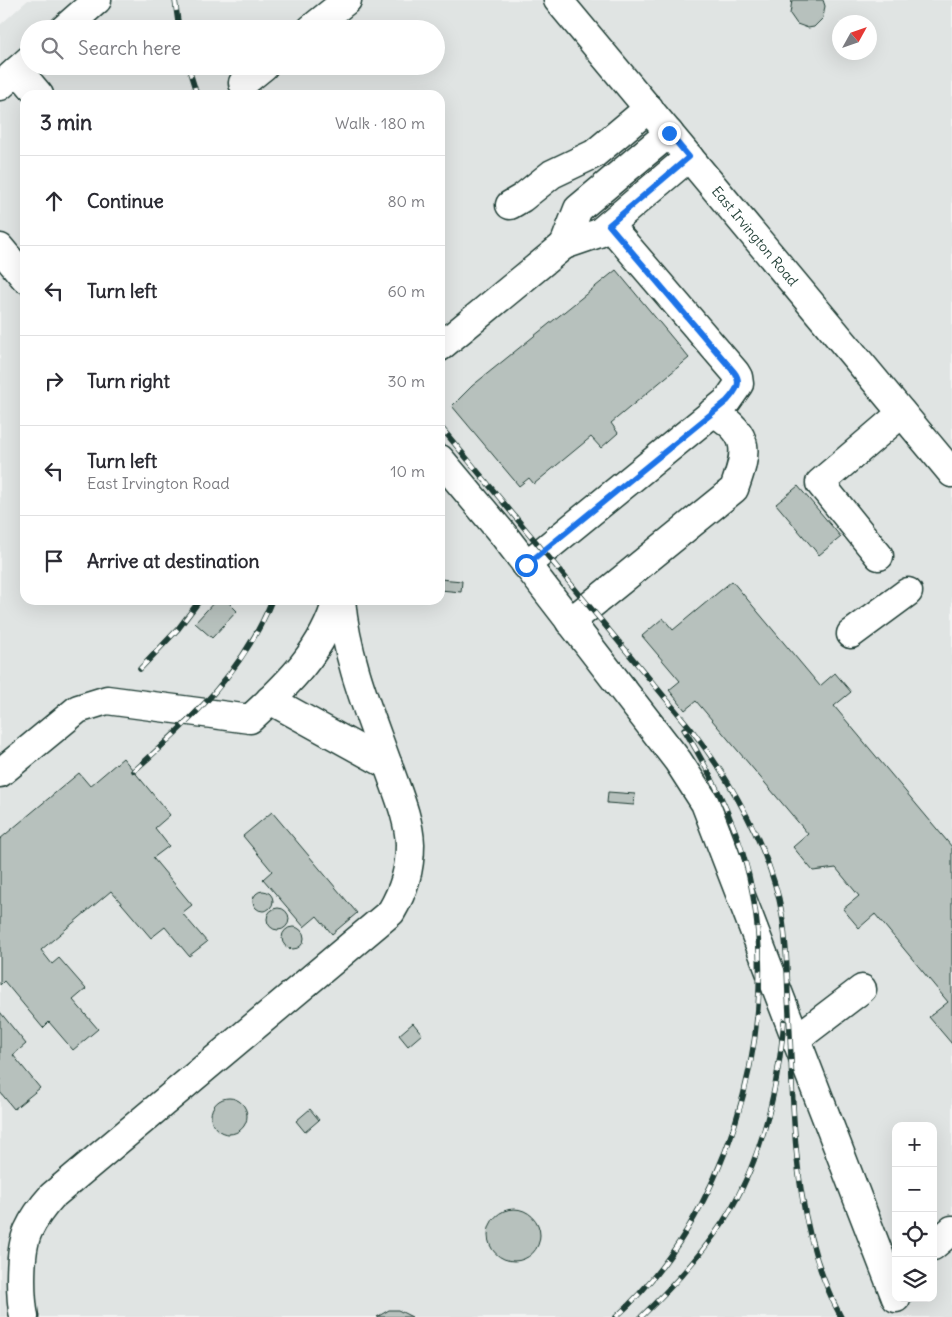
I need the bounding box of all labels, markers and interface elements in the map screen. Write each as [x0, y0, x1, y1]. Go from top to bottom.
north arrow [832, 15, 877, 60]
search box [20, 20, 445, 75]
icon: search [38, 34, 66, 62]
text: Search here [78, 36, 181, 60]
text: 3 min [40, 109, 92, 136]
text: Walk · 180 m [335, 113, 425, 133]
route end [658, 122, 681, 145]
street label: East Irvington Road [708, 182, 802, 290]
icon: ahead [40, 187, 68, 215]
text: Continue [87, 189, 164, 213]
text: 80 m [387, 191, 425, 211]
icon: left [40, 277, 68, 305]
text: Turn left [87, 279, 157, 303]
text: 60 m [387, 281, 425, 301]
icon: right [40, 367, 68, 395]
text: Turn right [87, 369, 170, 393]
text: 30 m [388, 371, 425, 391]
text: Turn left [87, 449, 157, 473]
icon: left [40, 457, 68, 485]
text: 10 m [390, 461, 425, 481]
text: East Irvington Road [87, 473, 230, 493]
icon: arrive [40, 547, 68, 575]
text: Arrive at destination [87, 549, 260, 573]
route start [515, 554, 538, 577]
map controls [892, 1122, 937, 1302]
button: + [892, 1122, 937, 1167]
button: − [892, 1167, 937, 1212]
button: locate [892, 1212, 937, 1257]
button: layers [892, 1257, 937, 1302]

